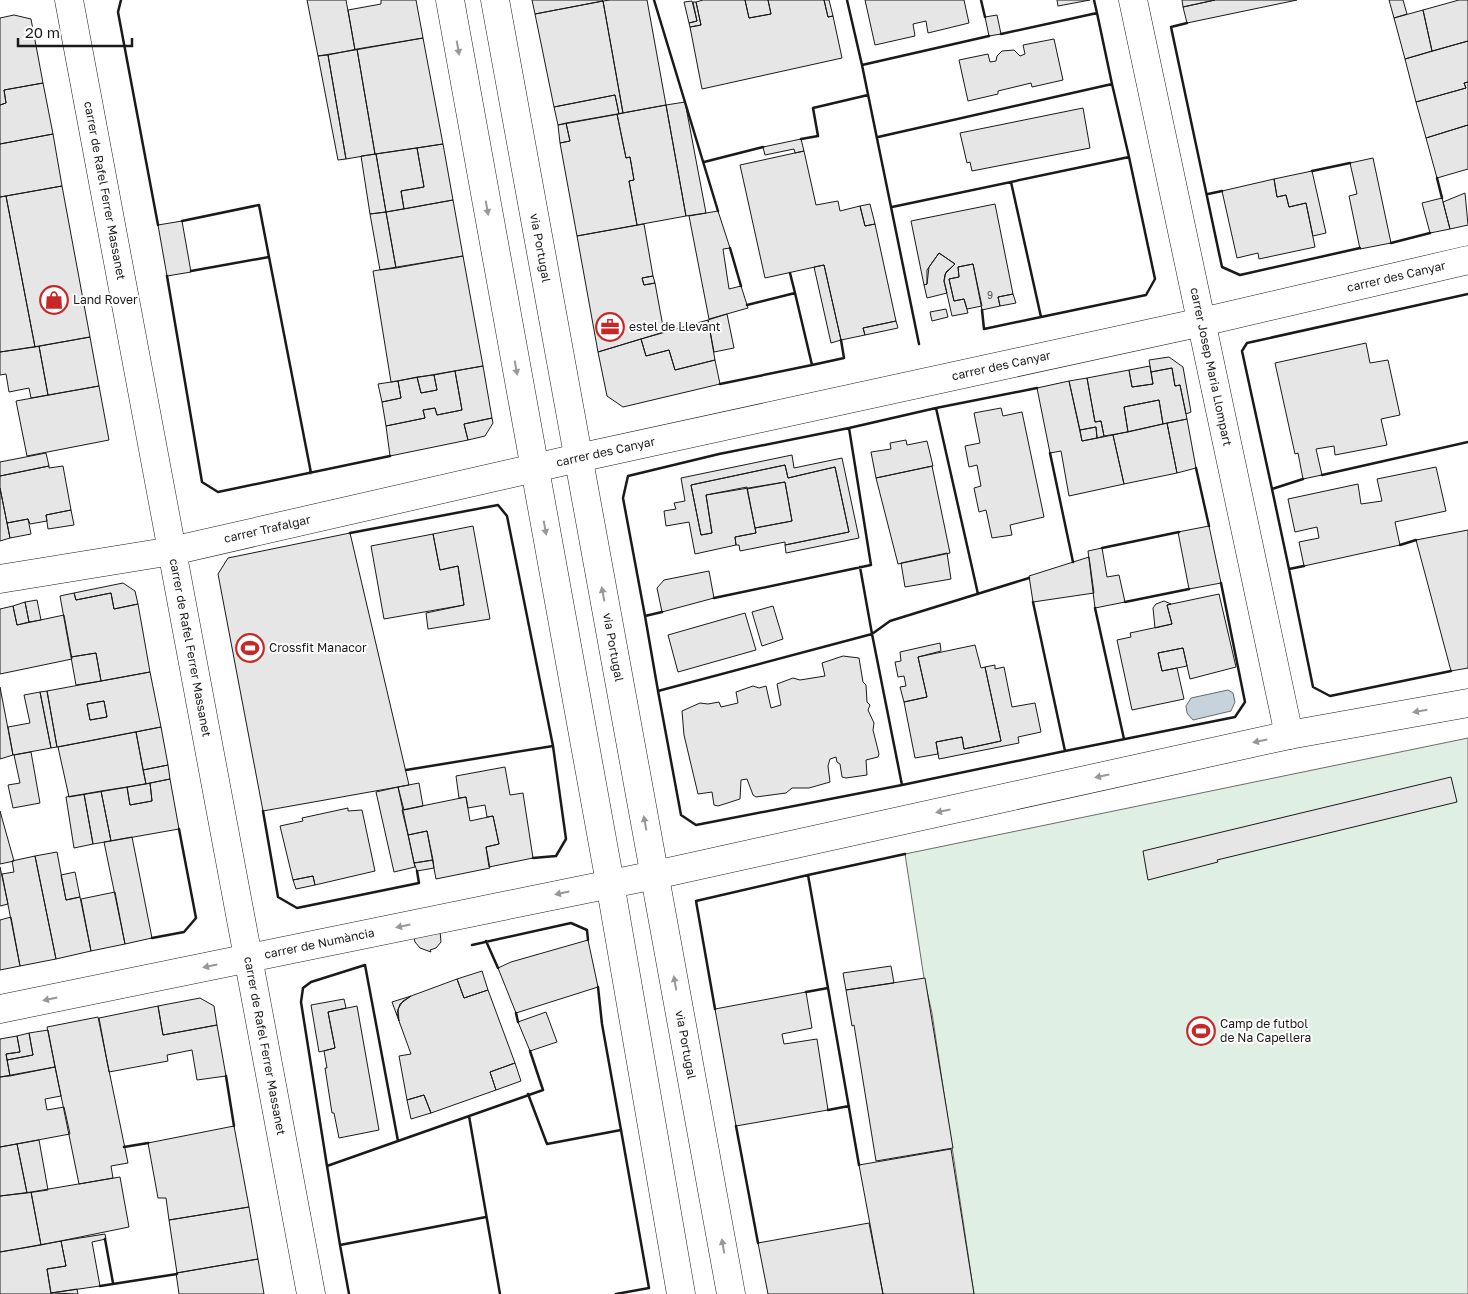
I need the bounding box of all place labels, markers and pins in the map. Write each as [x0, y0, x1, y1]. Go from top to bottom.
shop icon: Land Rover [39, 285, 69, 315]
place label: Land Rover [73, 292, 138, 307]
office icon: estel de Llevant [595, 312, 625, 342]
place label: estel de Llevant [629, 319, 721, 334]
sports icon: Crossfit Manacor [235, 633, 265, 663]
place label: Crossfit Manacor [269, 640, 367, 655]
sports icon: Camp de futbol de Na Capellera [1186, 1016, 1216, 1046]
place label: Camp de futbol de Na Capellera [1220, 1016, 1311, 1045]

